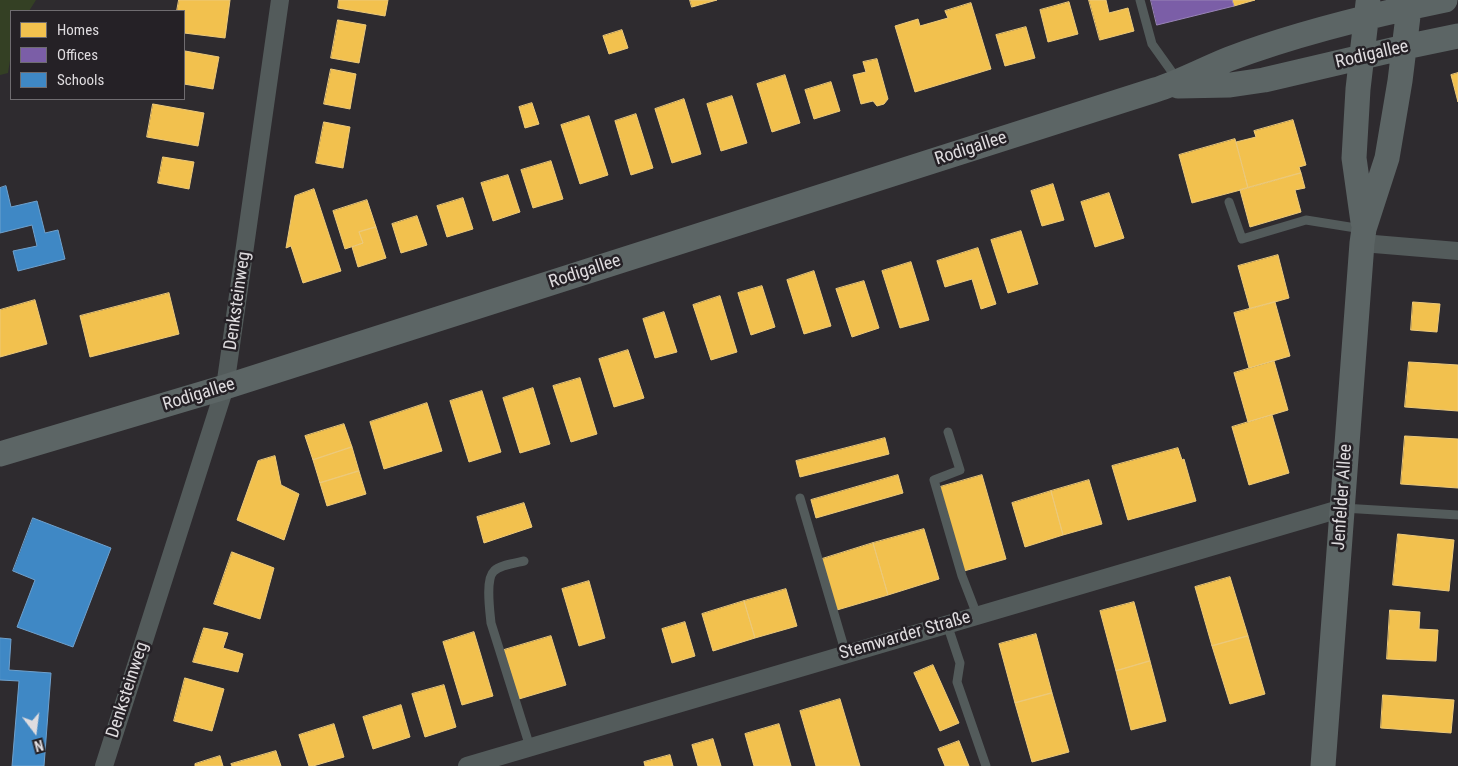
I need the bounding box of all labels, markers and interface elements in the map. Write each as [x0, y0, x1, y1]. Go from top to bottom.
legend [10, 10, 185, 100]
text: Homes [57, 21, 99, 39]
street label: Rodigallee [1333, 36, 1411, 74]
text: Offices [57, 46, 98, 64]
text: Schools [57, 71, 104, 89]
street label: Rodigallee [932, 127, 1010, 171]
street label: Denksteinweg [220, 250, 256, 352]
street label: Rodigallee [546, 250, 624, 294]
street label: Rodigallee [160, 374, 238, 416]
street label: Jenfelder Allee [1329, 443, 1357, 551]
street label: Stemwarder Straße [837, 607, 973, 665]
street label: Denksteinweg [102, 639, 154, 741]
north arrow [10, 706, 60, 756]
text: N [33, 737, 45, 754]

